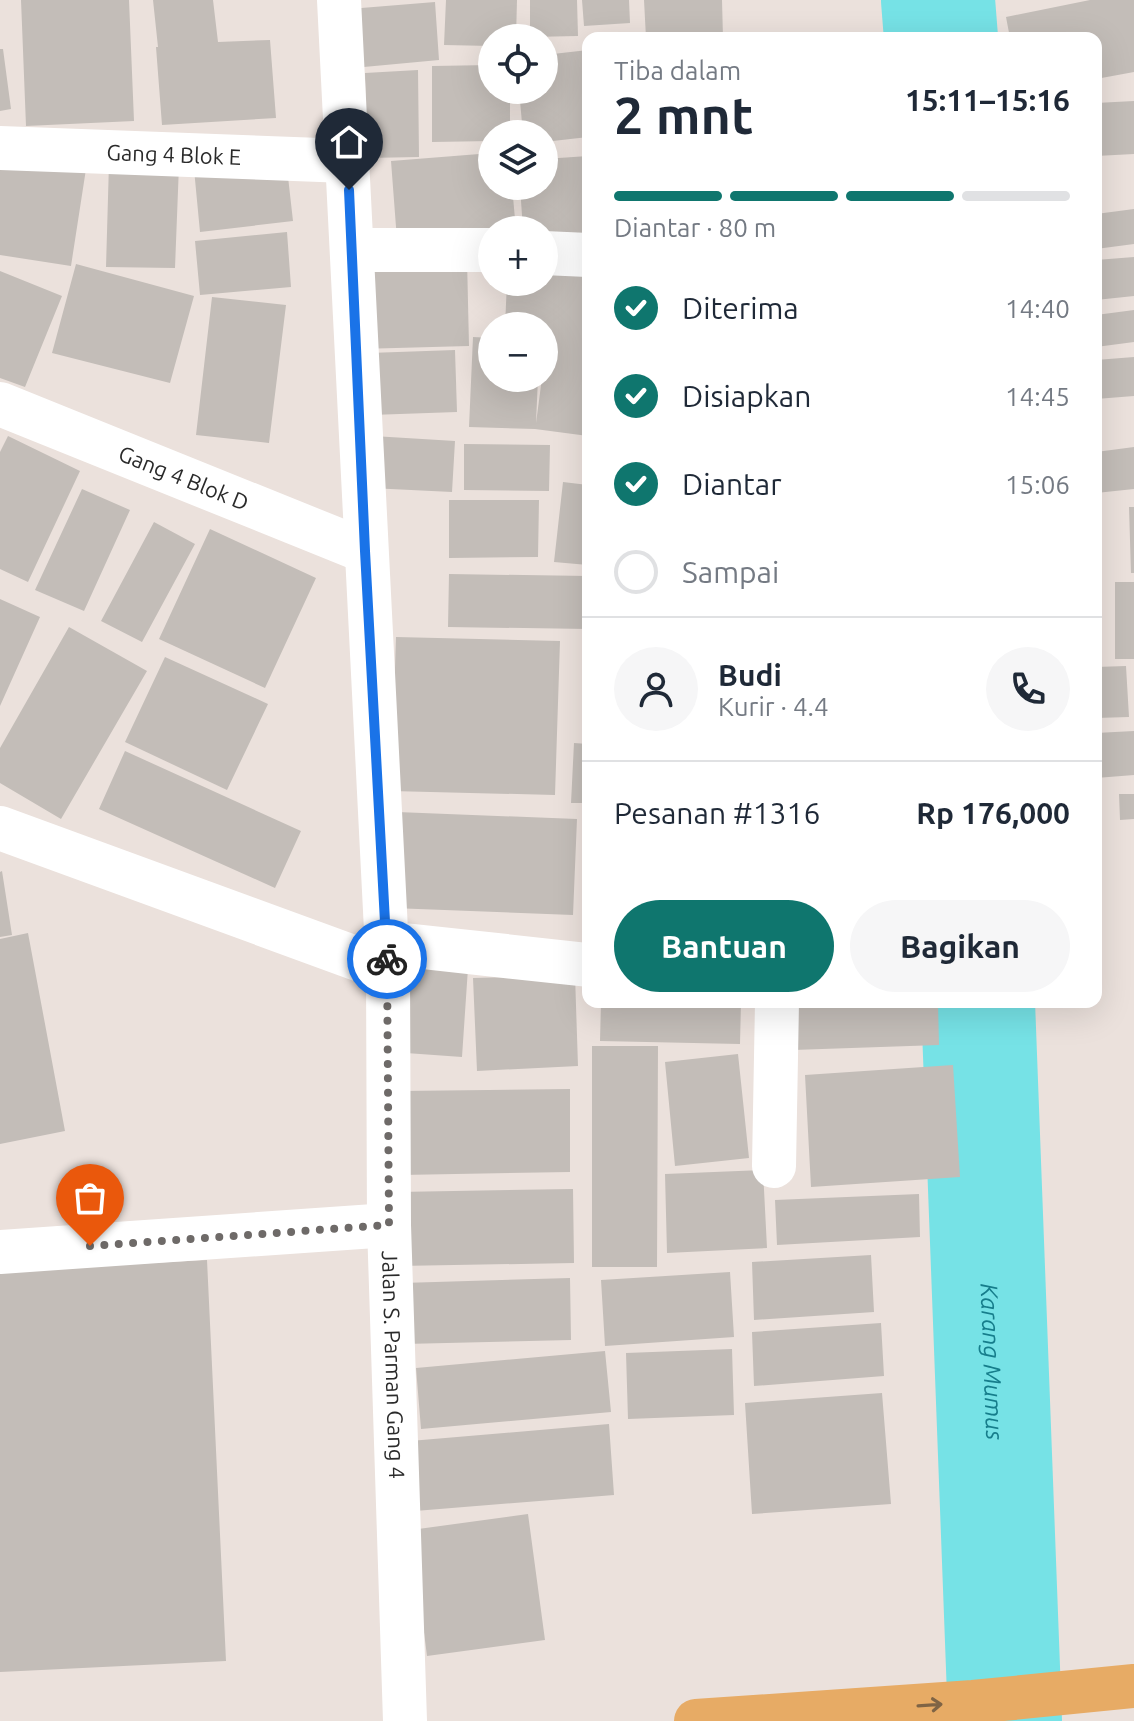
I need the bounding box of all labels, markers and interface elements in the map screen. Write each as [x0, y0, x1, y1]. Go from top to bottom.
map controls [478, 24, 558, 392]
button: locate [478, 24, 558, 104]
text: Tiba dalam [614, 56, 741, 85]
text: 15:11–15:16 [905, 83, 1070, 117]
text: 2 mnt [614, 86, 753, 144]
pin [315, 108, 383, 190]
icon: home [327, 120, 371, 164]
button: layers [478, 120, 558, 200]
street label: Gang 4 Blok E [106, 139, 242, 169]
text: Diantar · 80 m [614, 213, 776, 242]
button: + [478, 216, 558, 296]
icon: check [614, 286, 658, 330]
text: Diterima [682, 291, 799, 325]
text: 14:40 [1005, 294, 1070, 323]
button: − [478, 312, 558, 392]
icon: check [614, 374, 658, 418]
text: Disiapkan [682, 379, 811, 413]
text: 14:45 [1005, 382, 1070, 411]
street label: Gang 4 Blok D [115, 440, 253, 515]
icon: check [614, 462, 658, 506]
text: Diantar [682, 467, 782, 501]
text: 15:06 [1005, 470, 1070, 499]
text: Sampai [682, 555, 779, 589]
button: person [614, 647, 698, 731]
button: phone [986, 647, 1070, 731]
text: Budi [718, 658, 782, 692]
text: Kurir · 4.4 [718, 692, 829, 721]
text: Pesanan #1316 [614, 796, 820, 830]
text: Rp 176,000 [916, 796, 1070, 830]
button: Bantuan [614, 900, 834, 992]
button: Bagikan [850, 900, 1070, 992]
courier [347, 919, 427, 999]
icon: bike [365, 937, 409, 981]
pin [56, 1164, 124, 1246]
icon: bag [68, 1176, 112, 1220]
street label: Jalan S. Parman Gang 4 [378, 1250, 410, 1479]
water label: Karang Mumus [976, 1283, 1008, 1441]
one-way arrow [916, 1697, 943, 1712]

